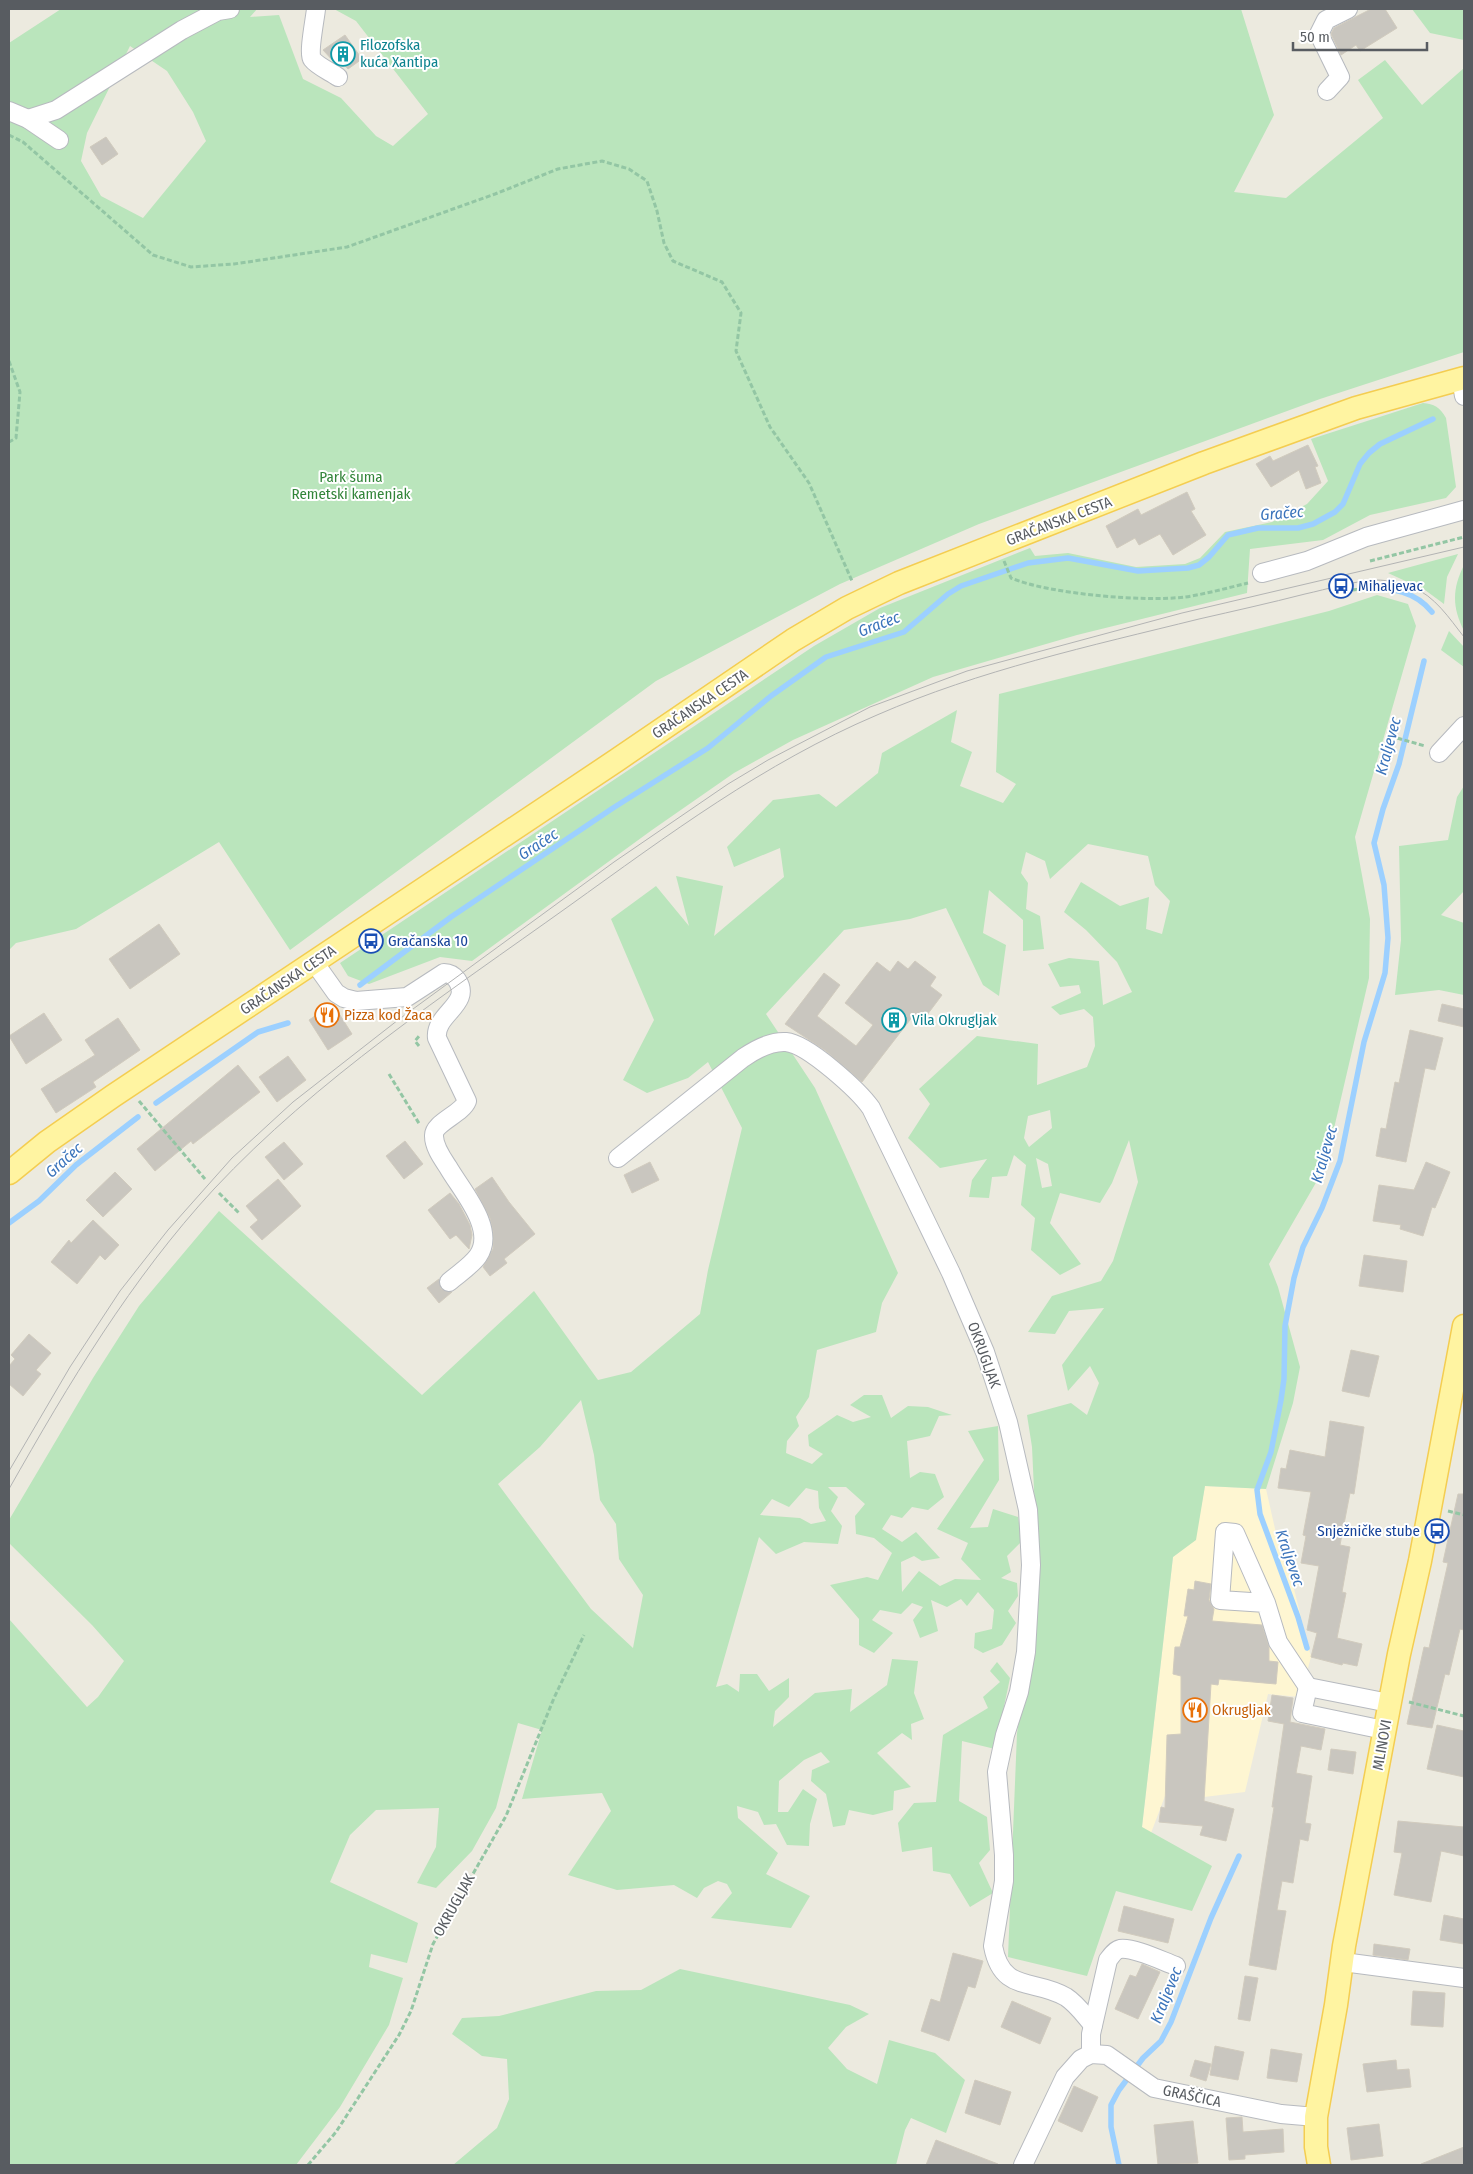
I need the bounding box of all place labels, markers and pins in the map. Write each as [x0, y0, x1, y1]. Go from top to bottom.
place label: Filozofska kuća Xantipa [360, 36, 438, 71]
building icon: Filozofska kuća Xantipa [330, 41, 356, 67]
bus stop icon: Mihaljevac [1328, 573, 1354, 599]
place label: Mihaljevac [1358, 577, 1423, 595]
bus stop icon: Gračanska 10 [358, 928, 384, 954]
place label: Gračanska 10 [388, 932, 468, 950]
restaurant icon: Pizza kod Žaca [314, 1002, 340, 1028]
place label: Pizza kod Žaca [344, 1006, 432, 1024]
building icon: Vila Okrugljak [881, 1007, 907, 1033]
place label: Vila Okrugljak [912, 1011, 997, 1029]
bus stop icon: Snježničke stube [1424, 1518, 1450, 1544]
place label: Snježničke stube [1317, 1522, 1420, 1540]
restaurant icon: Okrugljak [1182, 1697, 1208, 1723]
place label: Okrugljak [1212, 1701, 1271, 1719]

